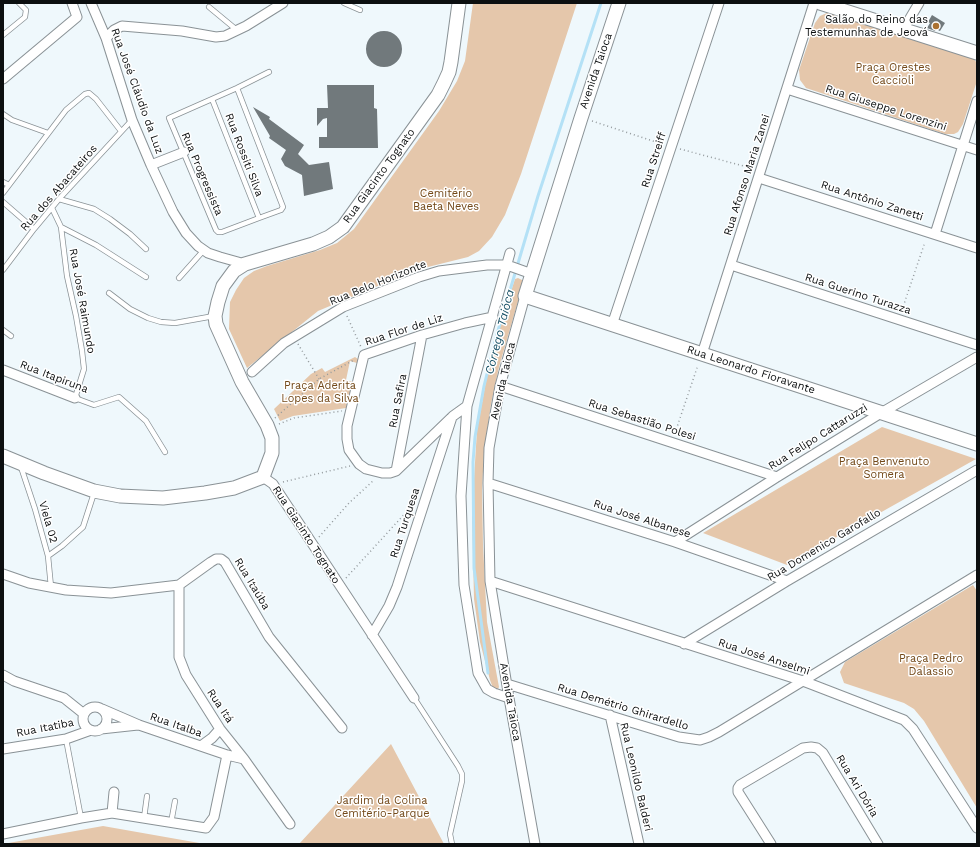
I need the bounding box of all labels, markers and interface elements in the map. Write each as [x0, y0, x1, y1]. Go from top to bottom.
place label: Salão do Reino das Testemunhas de Jeová [805, 13, 928, 39]
marker: Salão do Reino das Testemunhas de Jeová [931, 21, 941, 31]
street label: Rua José Cláudio da Luz [108, 26, 166, 156]
street label: Avenida Taioca [577, 31, 615, 111]
park label: Praça Orestes Caccioli [856, 61, 930, 87]
street label: Rua Giuseppe Lorenzini [824, 82, 948, 134]
street label: Rua Rossiti Silva [222, 111, 266, 199]
street label: Rua Afonso Maria Zanei [721, 113, 773, 237]
street label: Rua Giacinto Tognato [340, 126, 418, 226]
street label: Rua Progressista [178, 130, 226, 218]
street label: Rua Streiff [639, 130, 669, 190]
street label: Rua dos Abacateiros [18, 142, 100, 234]
street label: Rua Antônio Zanetti [819, 178, 925, 224]
park label: Cemitério Baeta Neves [413, 187, 479, 213]
street label: Rua José Raimundo [66, 247, 98, 355]
street label: Rua Belo Horizonte [328, 258, 428, 308]
street label: Rua Guerino Turazza [803, 271, 913, 317]
water label: Córrego Taióca [482, 288, 518, 376]
street label: Rua Flor de Liz [363, 311, 445, 349]
street label: Avenida Taioca [488, 341, 518, 421]
street label: Rua Leonardo Fioravante [685, 343, 817, 397]
street label: Rua Itapiruna [18, 358, 90, 396]
street label: Rua Safira [386, 373, 410, 429]
park label: Praça Aderita Lopes da Silva [281, 379, 359, 405]
street label: Rua Sebastião Polesi [587, 396, 697, 444]
street label: Rua Felipo Cattaruzzi [766, 401, 870, 473]
park label: Praça Benvenuto Somera [839, 455, 929, 481]
street label: Rua Giacinto Tognato [269, 484, 343, 586]
street label: Rua Turquesa [387, 486, 423, 560]
street label: Rua José Albanese [592, 497, 692, 541]
street label: Viela 02 [36, 500, 60, 544]
street label: Rua Domenico Garofallo [765, 506, 883, 584]
street label: Rua Itaúba [231, 556, 273, 612]
street label: Rua José Anselmi [717, 636, 811, 678]
park label: Praça Pedro Dalassio [899, 652, 963, 678]
street label: Avenida Taioca [497, 662, 523, 742]
street label: Rua Demétrio Ghirardello [556, 681, 690, 733]
street label: Rua Itá [204, 687, 236, 725]
street label: Rua Italba [148, 710, 204, 740]
street label: Rua Itatiba [15, 716, 75, 740]
street label: Rua Leonildo Balderi [617, 721, 655, 833]
street label: Rua Ari Dória [833, 752, 881, 820]
park label: Jardim da Colina Cemitério-Parque [334, 794, 430, 820]

